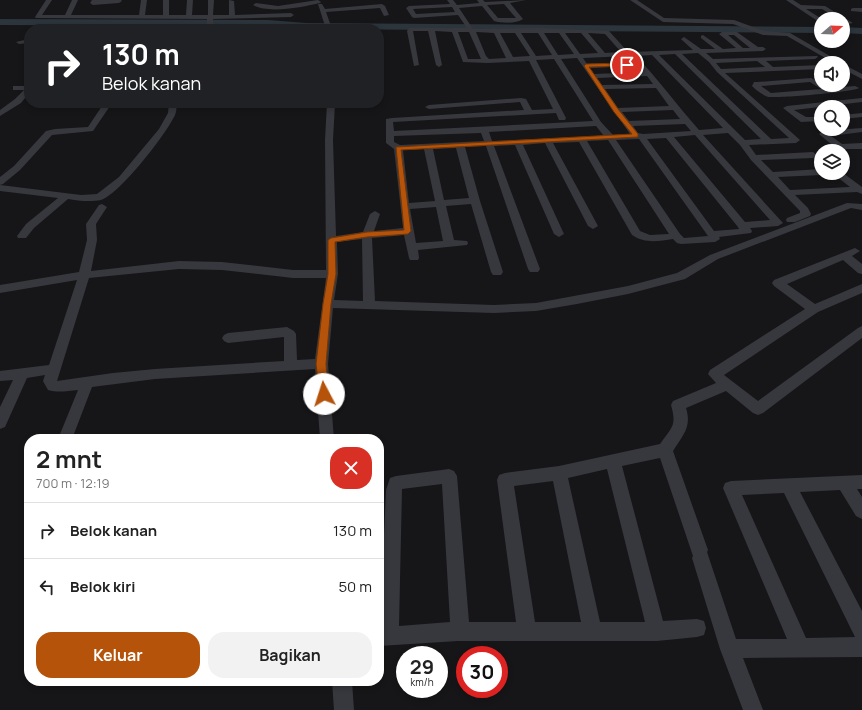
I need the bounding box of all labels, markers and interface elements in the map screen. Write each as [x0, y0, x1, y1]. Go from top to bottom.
north arrow [814, 12, 850, 48]
map controls [814, 12, 850, 180]
text: 130 m [102, 35, 180, 73]
icon: right [36, 40, 88, 92]
pin [610, 48, 644, 82]
icon: arrive [616, 54, 638, 76]
button: sound [814, 56, 850, 92]
text: Belok kanan [102, 71, 201, 95]
button: search [814, 100, 850, 136]
button: layers [814, 144, 850, 180]
position arrow [303, 373, 345, 415]
text: 2 mnt [36, 442, 102, 475]
button: close [330, 447, 372, 489]
text: 700 m · 12:19 [36, 474, 110, 492]
icon: right [36, 520, 58, 542]
text: Belok kanan [70, 520, 157, 541]
text: 130 m [333, 520, 372, 541]
icon: left [36, 576, 58, 598]
text: Belok kiri [70, 576, 136, 597]
text: 50 m [338, 576, 372, 597]
button: Keluar [36, 632, 200, 678]
button: Bagikan [208, 632, 372, 678]
speed limit sign: 30 [456, 646, 508, 698]
text: 29 [410, 653, 434, 680]
text: km/h [410, 675, 434, 689]

